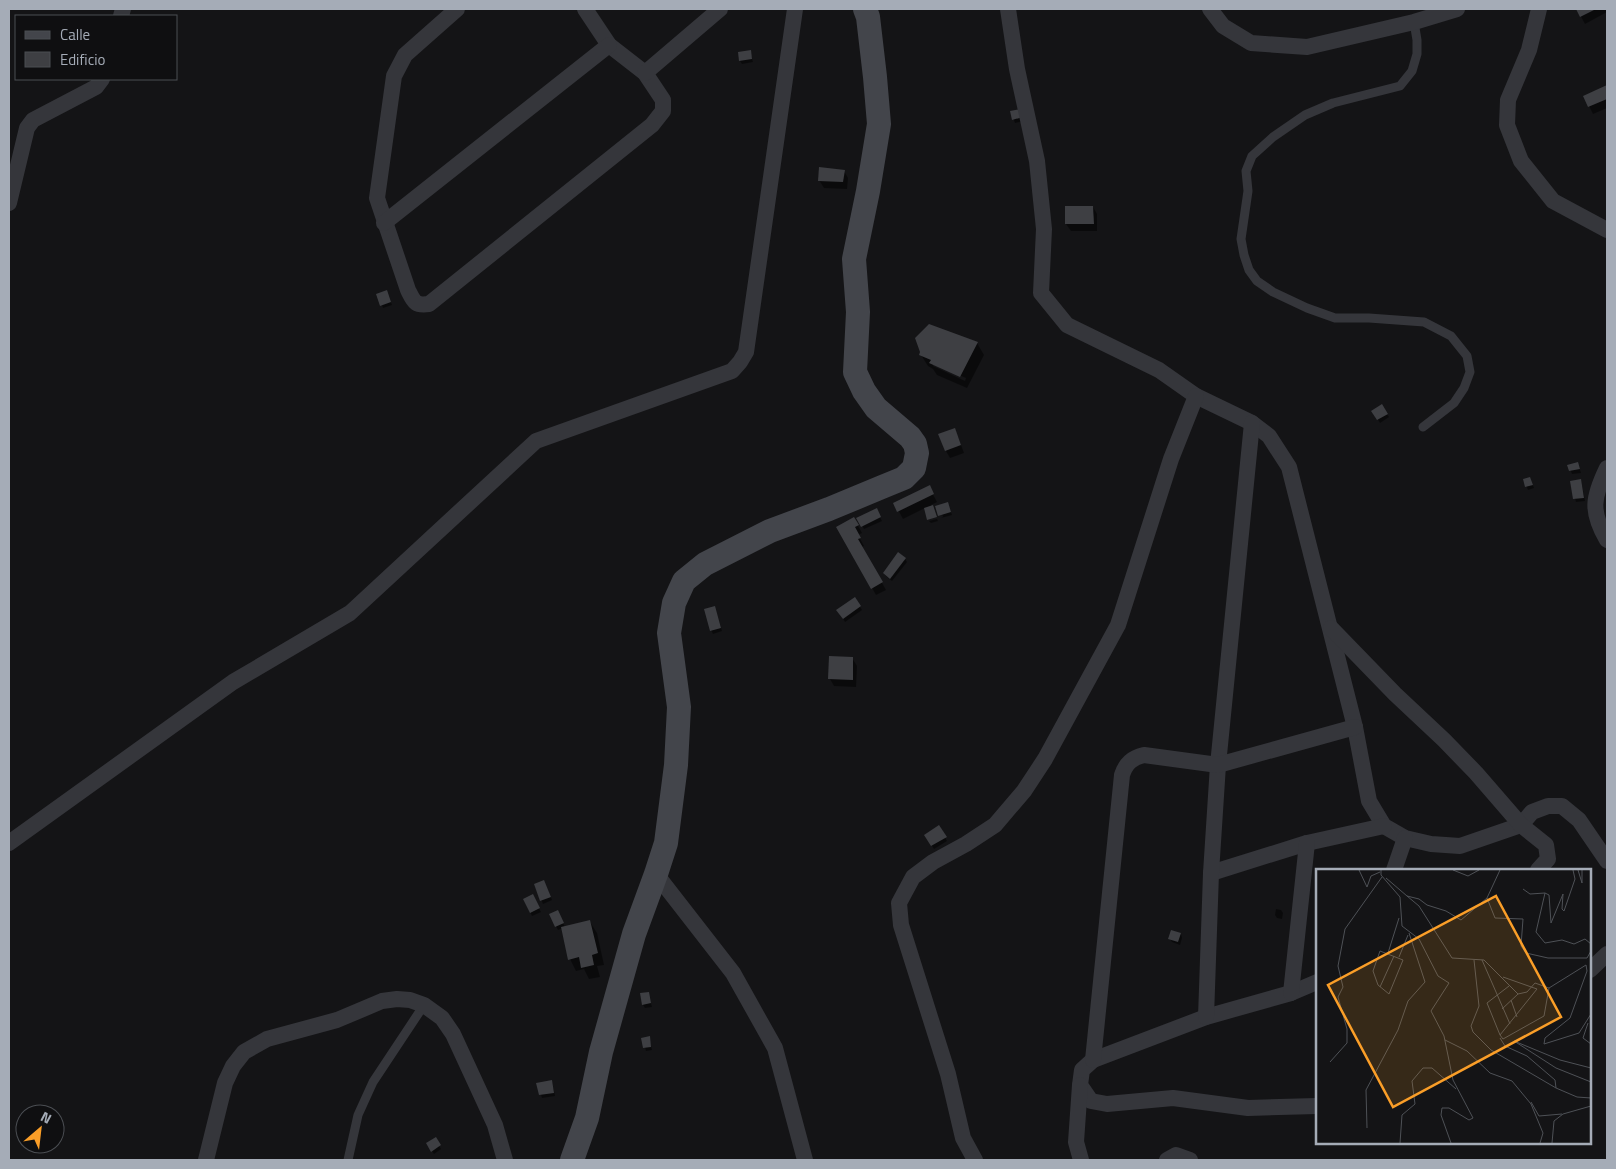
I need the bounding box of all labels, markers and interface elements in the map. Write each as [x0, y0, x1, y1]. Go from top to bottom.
legend [15, 15, 178, 80]
text: Calle [60, 23, 90, 46]
text: Edificio [60, 48, 105, 71]
inset map [1316, 869, 1591, 1144]
north arrow [15, 1104, 65, 1154]
text: N [37, 1106, 56, 1129]

